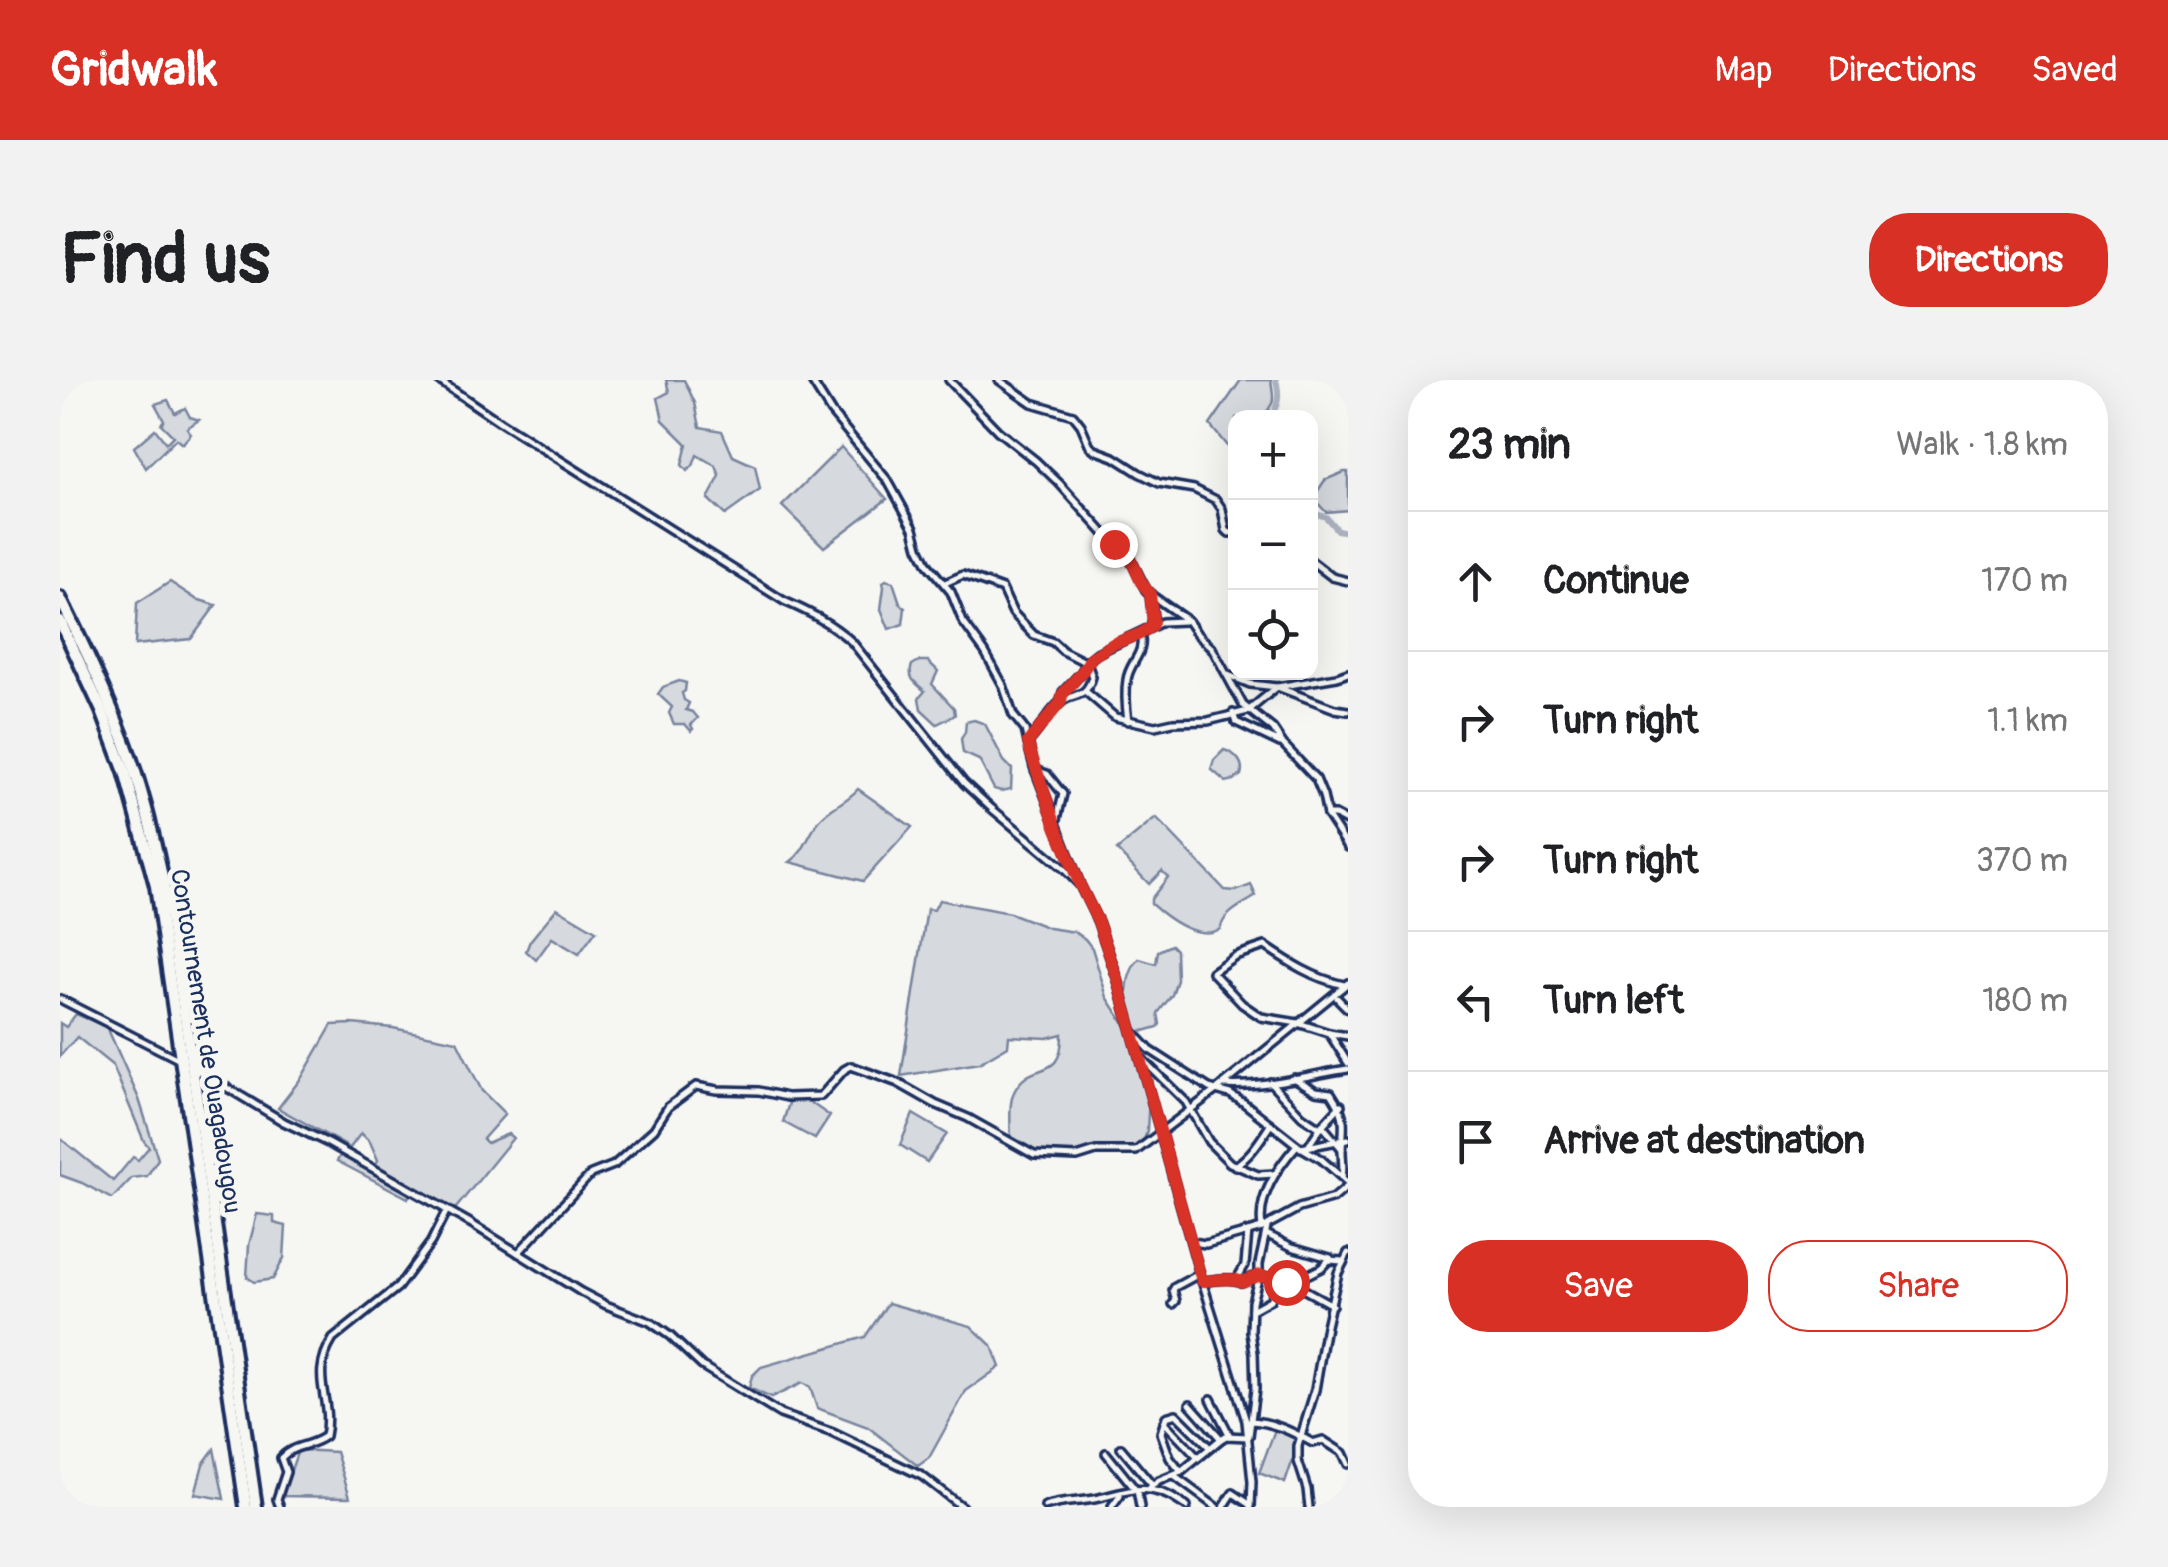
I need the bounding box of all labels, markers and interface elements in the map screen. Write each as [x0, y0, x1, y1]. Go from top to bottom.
text: Gridwalk [50, 40, 217, 100]
text: Map [1715, 48, 1773, 92]
text: Directions [1828, 48, 1976, 92]
text: Saved [2031, 48, 2118, 92]
button: Directions [1869, 213, 2108, 307]
text: Find us [60, 216, 270, 304]
map controls [1228, 410, 1318, 680]
button: + [1228, 410, 1318, 500]
text: 23 min [1448, 419, 1571, 471]
text: Walk · 1.8 km [1896, 425, 2068, 465]
button: − [1228, 500, 1318, 590]
route end [1092, 522, 1138, 568]
icon: ahead [1448, 554, 1503, 609]
text: Continue [1543, 557, 1689, 605]
text: 170 m [1981, 561, 2068, 601]
button: locate [1228, 590, 1318, 680]
icon: right [1448, 694, 1503, 749]
text: Turn right [1543, 697, 1698, 745]
text: 1.1 km [1987, 701, 2068, 741]
icon: right [1448, 834, 1503, 889]
text: Turn right [1543, 837, 1698, 885]
text: 370 m [1976, 841, 2068, 881]
street label: Contournement de Ouagadougou [163, 867, 248, 1216]
icon: left [1448, 974, 1503, 1029]
text: Turn left [1543, 977, 1684, 1025]
text: 180 m [1982, 981, 2068, 1021]
icon: arrive [1448, 1114, 1503, 1169]
text: Arrive at destination [1543, 1117, 1865, 1165]
button: Save [1448, 1240, 1748, 1332]
button: Share [1768, 1240, 2068, 1332]
route start [1264, 1260, 1310, 1306]

